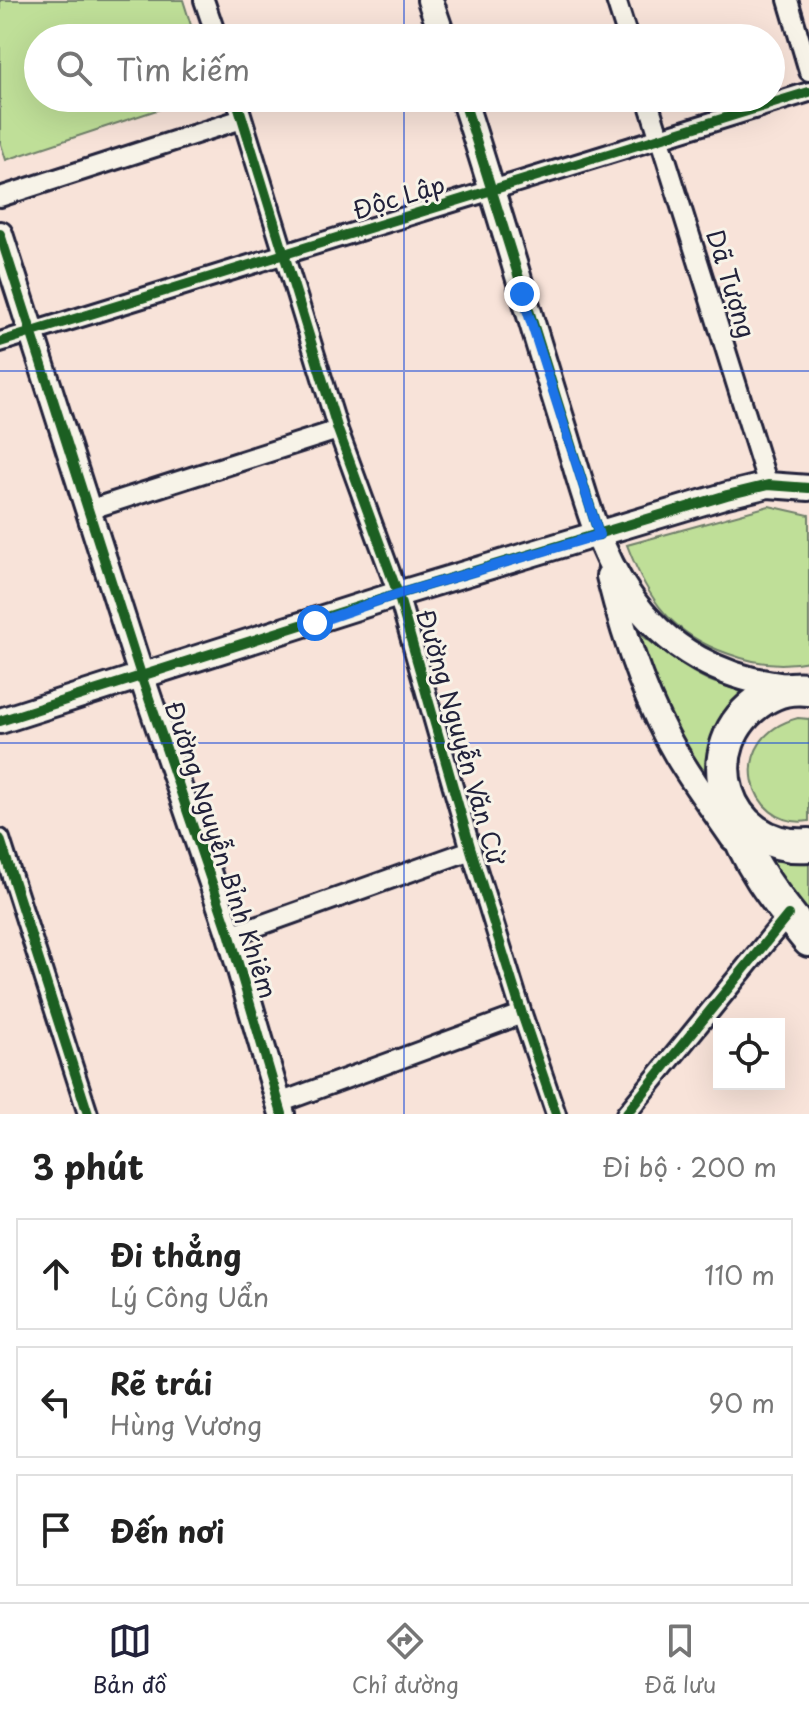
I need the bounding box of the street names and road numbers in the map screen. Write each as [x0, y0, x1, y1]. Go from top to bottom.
street label: Độc Lập [348, 165, 449, 227]
street label: Dã Tượng [698, 225, 765, 342]
street label: Đường Nguyễn Văn Cừ [408, 605, 516, 870]
street label: Đường Nguyễn Bỉnh Khiêm [157, 696, 287, 1003]

